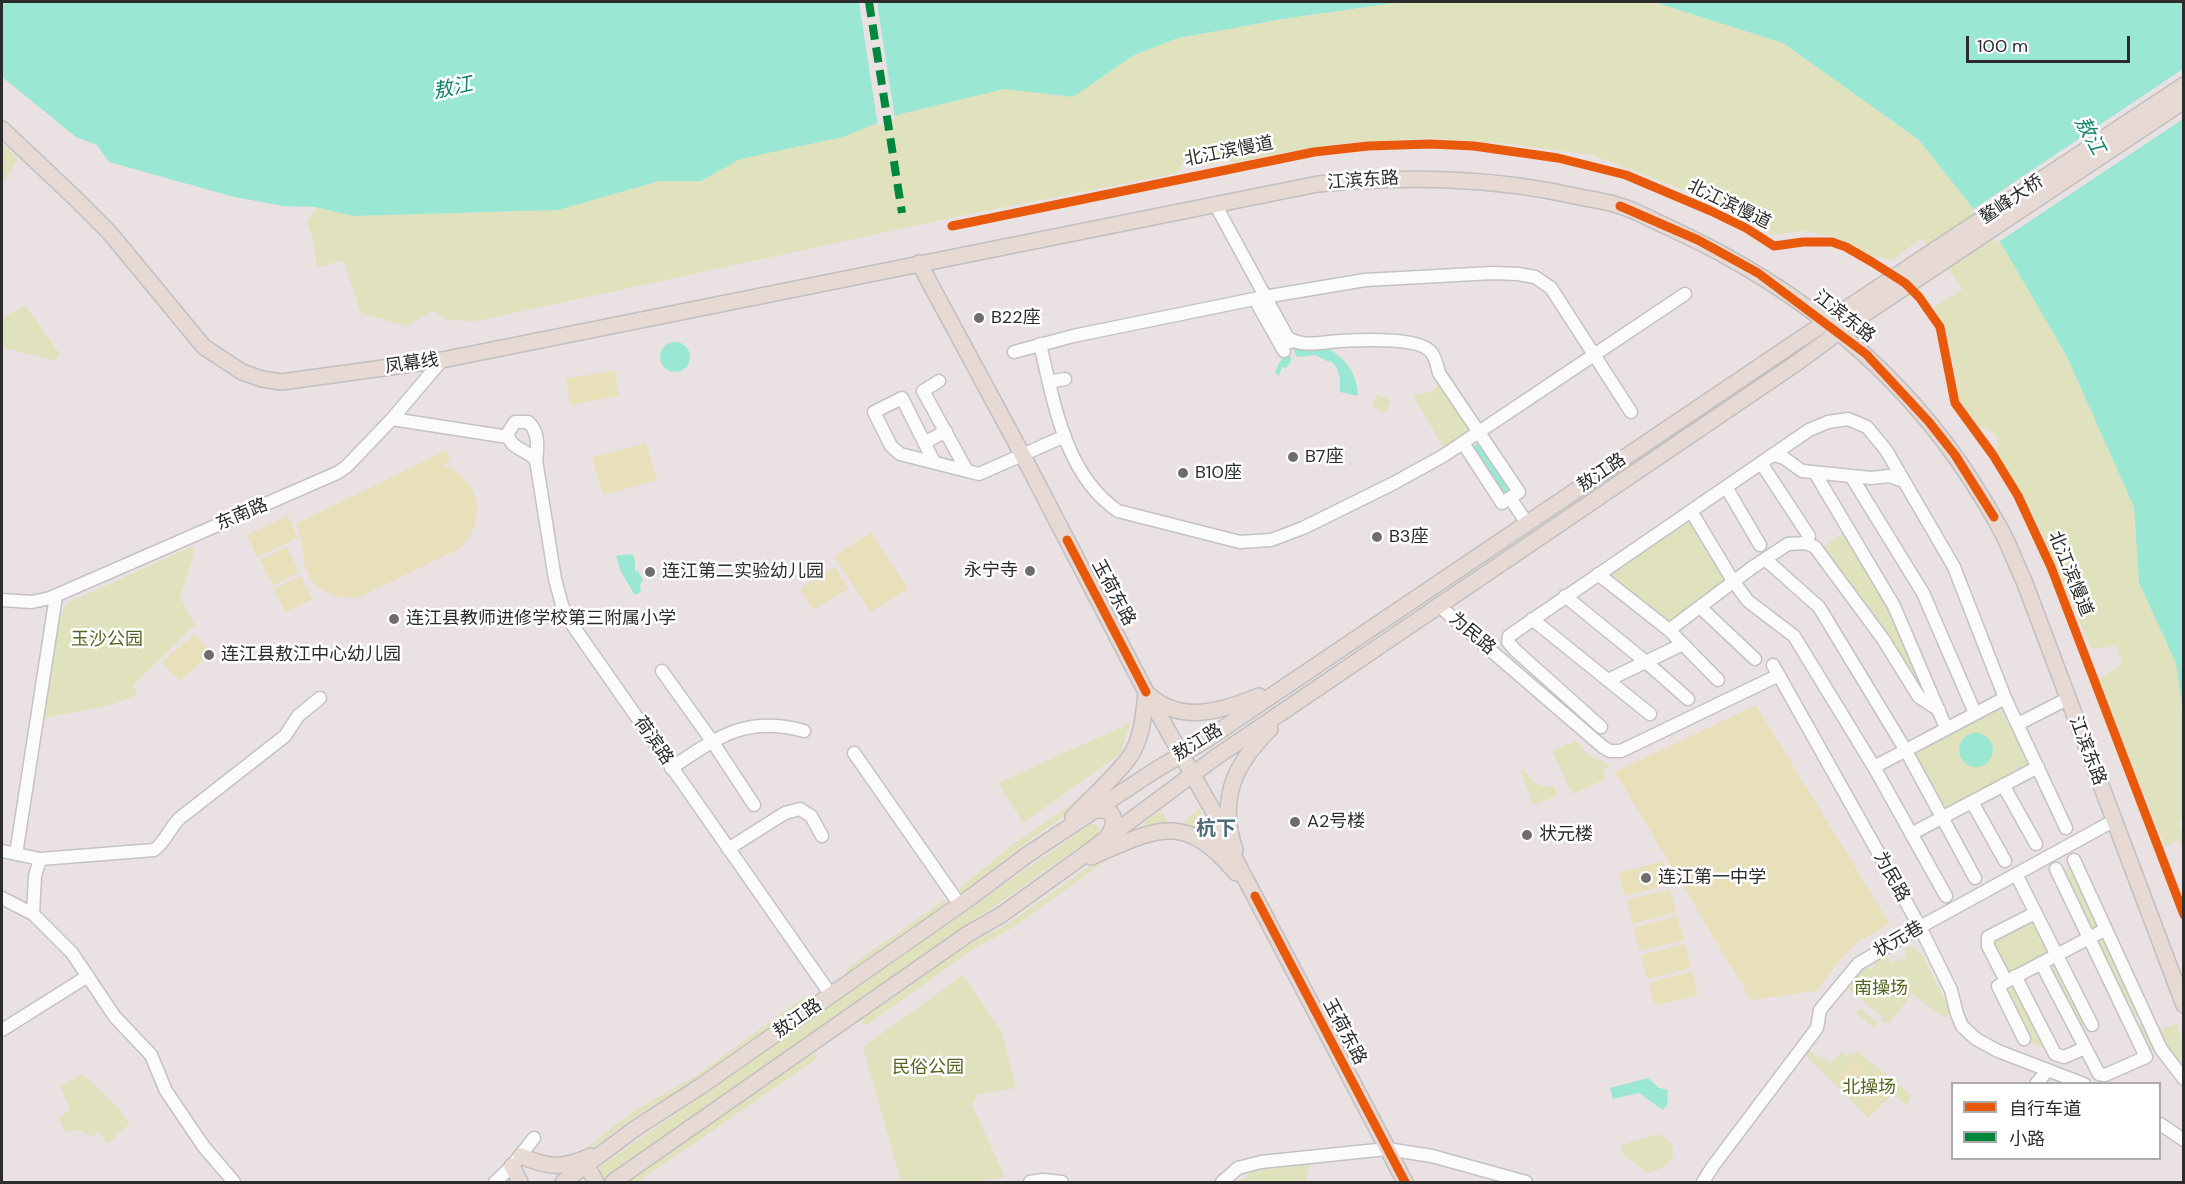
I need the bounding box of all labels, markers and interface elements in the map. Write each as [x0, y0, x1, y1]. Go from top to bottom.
scale bar [1969, 24, 2132, 62]
text: 100 m [1977, 34, 2028, 58]
water label: 敖江 [431, 73, 475, 105]
water label: 敖江 [2069, 113, 2109, 159]
street label: 北江滨慢道 [1183, 133, 1275, 171]
street label: 江滨东路 [1326, 168, 1400, 194]
street label: 鳌峰大桥 [1976, 171, 2048, 229]
street label: 北江滨慢道 [1684, 176, 1774, 234]
street label: 江滨东路 [1809, 286, 1879, 348]
place label: B22座 [991, 307, 1041, 329]
marker: B22座 [972, 311, 986, 325]
street label: 凤幕线 [384, 350, 440, 378]
place label: B7座 [1305, 446, 1343, 468]
street label: 敖江路 [1574, 449, 1630, 497]
marker: B7座 [1286, 450, 1300, 464]
place label: B10座 [1195, 462, 1242, 484]
marker: B10座 [1176, 466, 1190, 480]
street label: 东南路 [213, 495, 271, 535]
place label: B3座 [1389, 526, 1428, 548]
street label: 北江滨慢道 [2043, 528, 2097, 620]
marker: B3座 [1370, 530, 1384, 544]
street label: 玉荷东路 [1087, 556, 1139, 630]
place label: 永宁寺 [964, 560, 1018, 582]
place label: 连江第二实验幼儿园 [662, 561, 824, 583]
marker: 永宁寺 [1023, 564, 1037, 578]
marker: 连江第二实验幼儿园 [643, 565, 657, 579]
place label: 连江县教师进修学校第三附属小学 [406, 608, 676, 630]
street label: 为民路 [1444, 608, 1500, 660]
marker: 连江县教师进修学校第三附属小学 [387, 612, 401, 626]
park label: 玉沙公园 [71, 629, 143, 651]
place label: 连江县敖江中心幼儿园 [221, 644, 401, 666]
marker: 连江县敖江中心幼儿园 [202, 648, 216, 662]
street label: 荷滨路 [629, 713, 677, 769]
street label: 江滨东路 [2064, 714, 2110, 788]
street label: 敖江路 [1169, 720, 1227, 766]
place label: A2号楼 [1307, 811, 1365, 833]
marker: A2号楼 [1288, 815, 1302, 829]
district label: 杭下 [1196, 818, 1236, 842]
place label: 状元楼 [1539, 824, 1593, 846]
marker: 状元楼 [1520, 828, 1534, 842]
street label: 为民路 [1868, 848, 1914, 906]
place label: 连江第一中学 [1658, 867, 1766, 889]
marker: 连江第一中学 [1639, 871, 1653, 885]
street label: 状元巷 [1870, 917, 1928, 963]
park label: 南操场 [1854, 978, 1908, 1000]
street label: 敖江路 [770, 995, 826, 1043]
street label: 玉荷东路 [1318, 995, 1370, 1069]
park label: 民俗公园 [892, 1057, 964, 1079]
park label: 北操场 [1842, 1077, 1896, 1099]
legend [1951, 1082, 2161, 1160]
text: 自行车道 [2009, 1097, 2081, 1121]
text: 小路 [2009, 1127, 2045, 1151]

